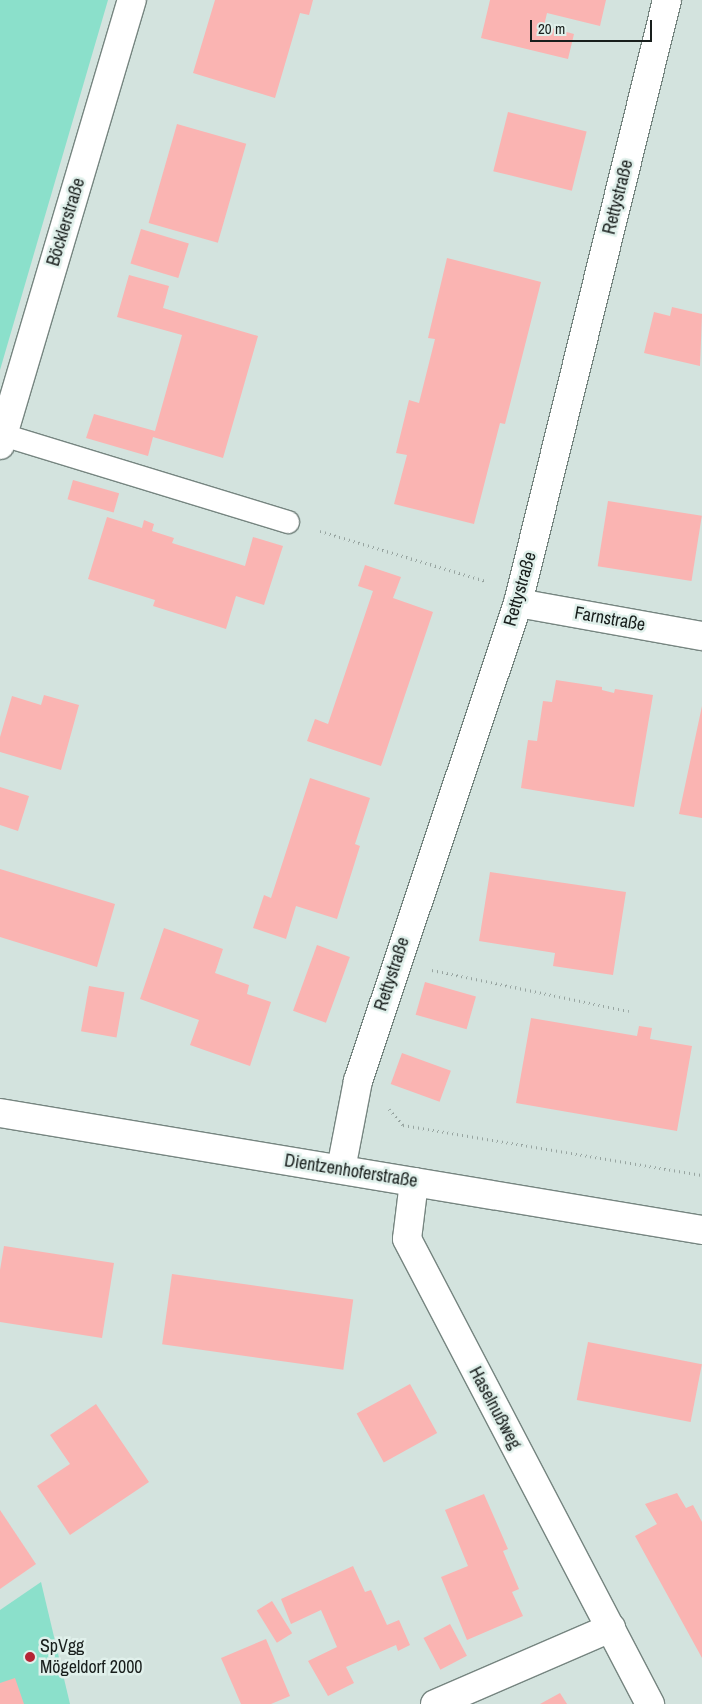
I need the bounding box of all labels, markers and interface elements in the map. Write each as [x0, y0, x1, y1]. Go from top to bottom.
scale bar [532, 10, 654, 42]
text: 20 m [538, 18, 565, 39]
street label: Rettystraße [598, 157, 638, 237]
street label: Böcklerstraße [42, 175, 90, 269]
street label: Rettystraße [499, 549, 541, 629]
street label: Farnstraße [573, 602, 647, 636]
street label: Rettystraße [370, 934, 414, 1014]
street label: Dientzenhoferstraße [283, 1150, 419, 1192]
street label: Haselnußweg [464, 1363, 526, 1453]
place label: SpVgg Mögeldorf 2000 [40, 1636, 143, 1678]
marker: SpVgg Mögeldorf 2000 [24, 1651, 36, 1663]

